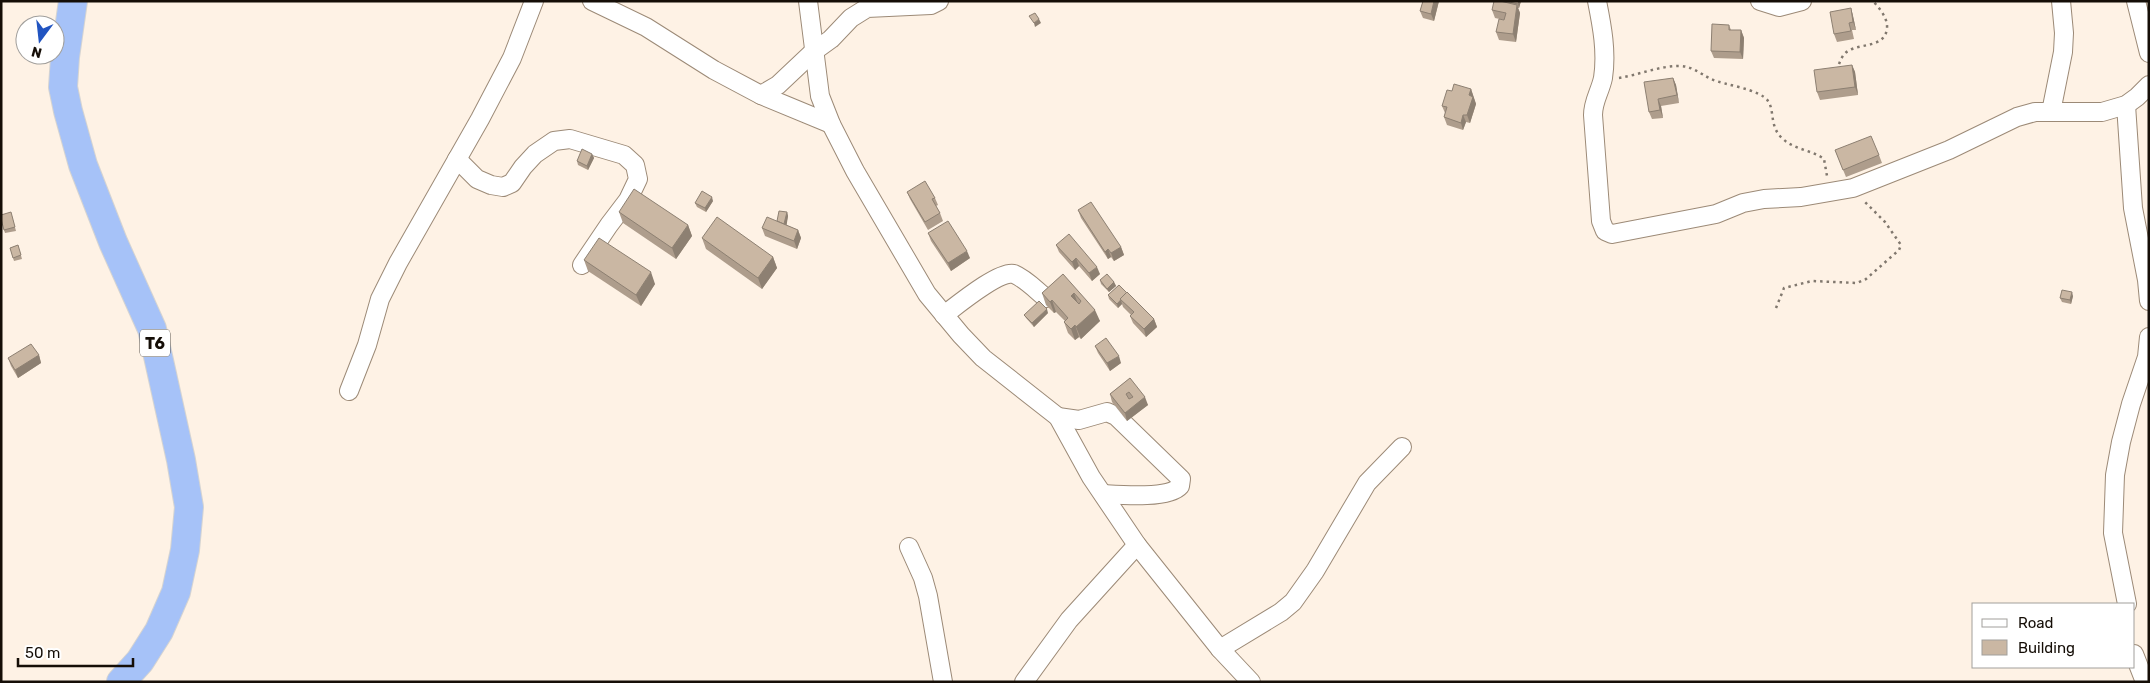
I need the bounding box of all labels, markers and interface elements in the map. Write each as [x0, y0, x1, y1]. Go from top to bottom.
north arrow [15, 15, 65, 65]
text: N [30, 43, 44, 62]
road number: T6 [140, 329, 170, 356]
legend [1972, 603, 2135, 668]
text: Road [2018, 614, 2054, 632]
scale bar [18, 636, 132, 668]
text: Building [2018, 639, 2075, 657]
text: 50 m [25, 644, 60, 662]

